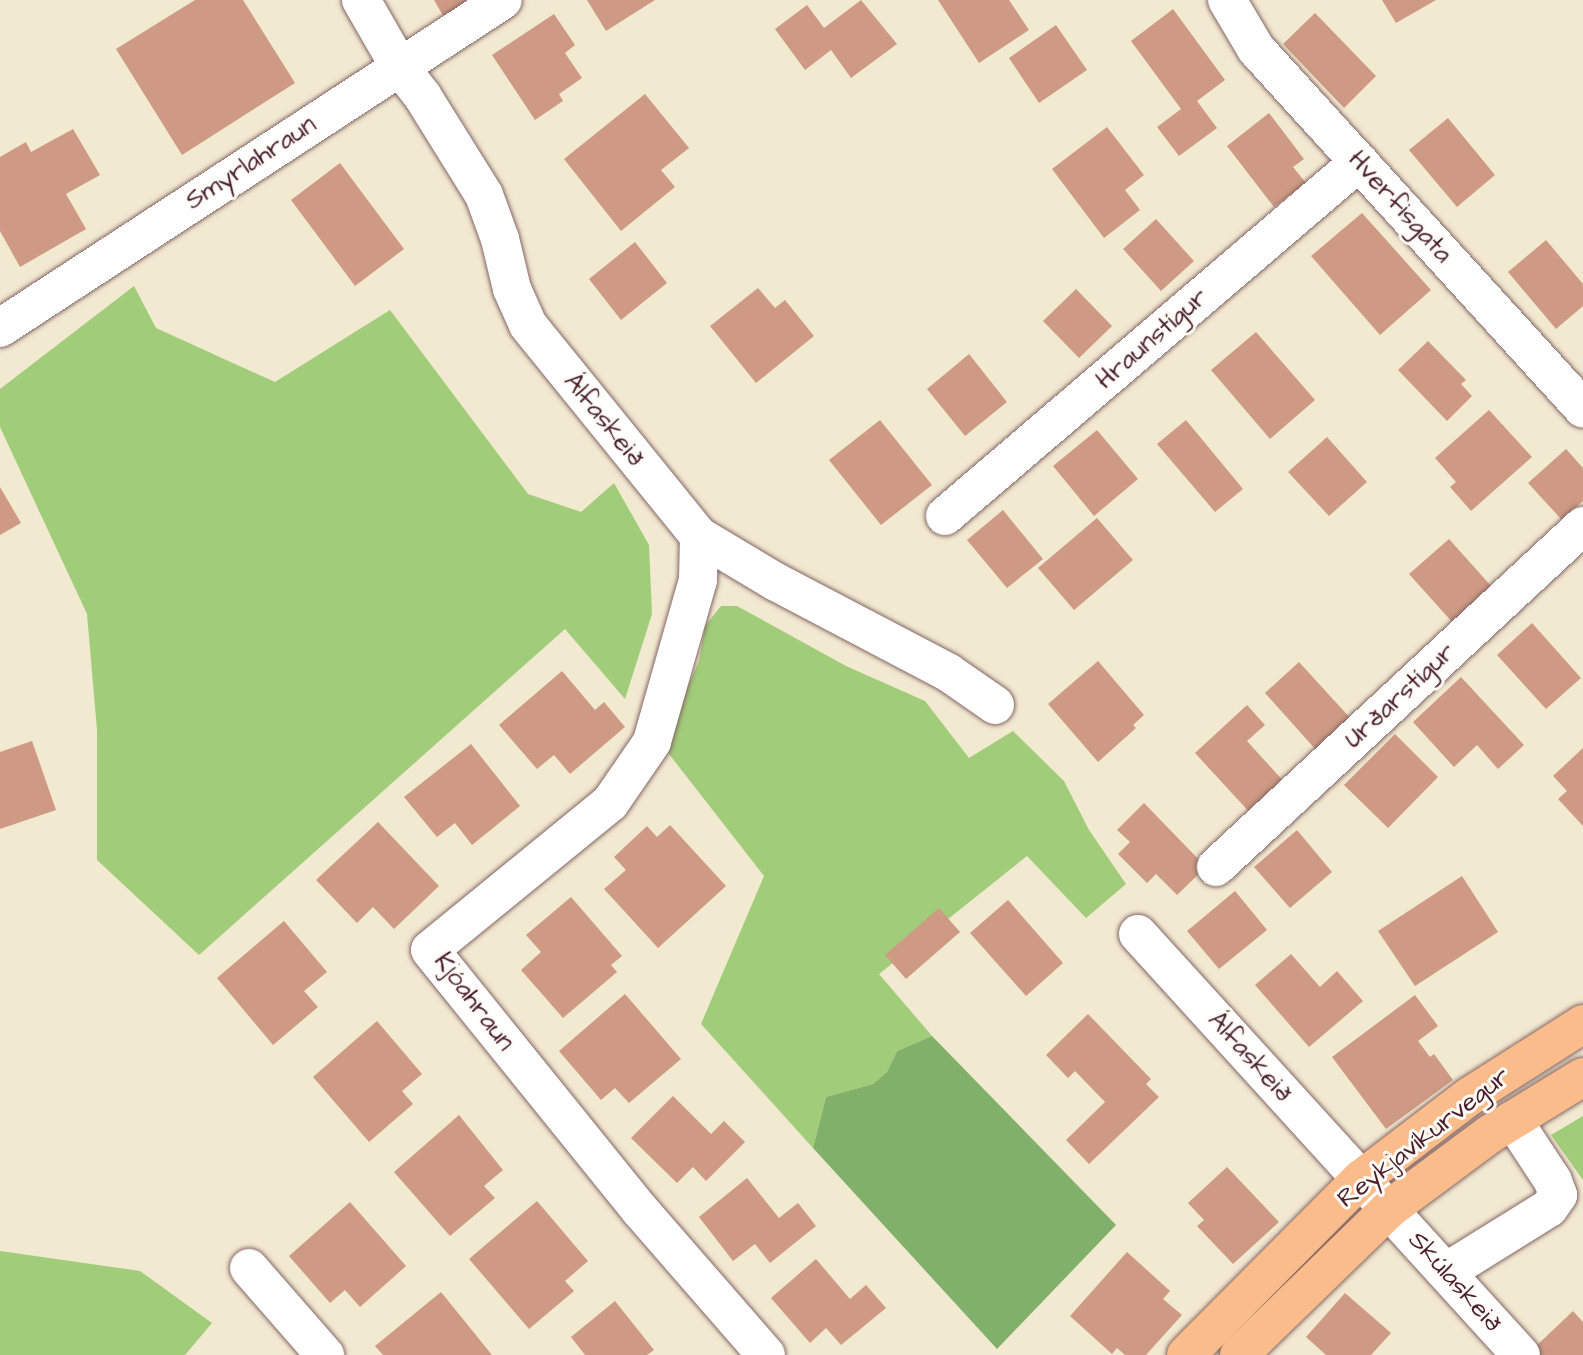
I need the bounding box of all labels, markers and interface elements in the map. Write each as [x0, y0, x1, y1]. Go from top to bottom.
street label: Smyrlahraun [180, 109, 322, 217]
street label: Hverfisgata [1341, 144, 1459, 270]
street label: Hraunstígur [1090, 282, 1214, 396]
street label: Álfaskeið [557, 367, 651, 473]
street label: Urðarstígur [1338, 637, 1462, 755]
street label: Kjóahraun [427, 947, 521, 1057]
street label: Álfaskeið [1201, 1005, 1299, 1109]
street label: Reykjavíkurvegur [1332, 1061, 1516, 1215]
street label: Skúlaskeið [1401, 1225, 1509, 1339]

